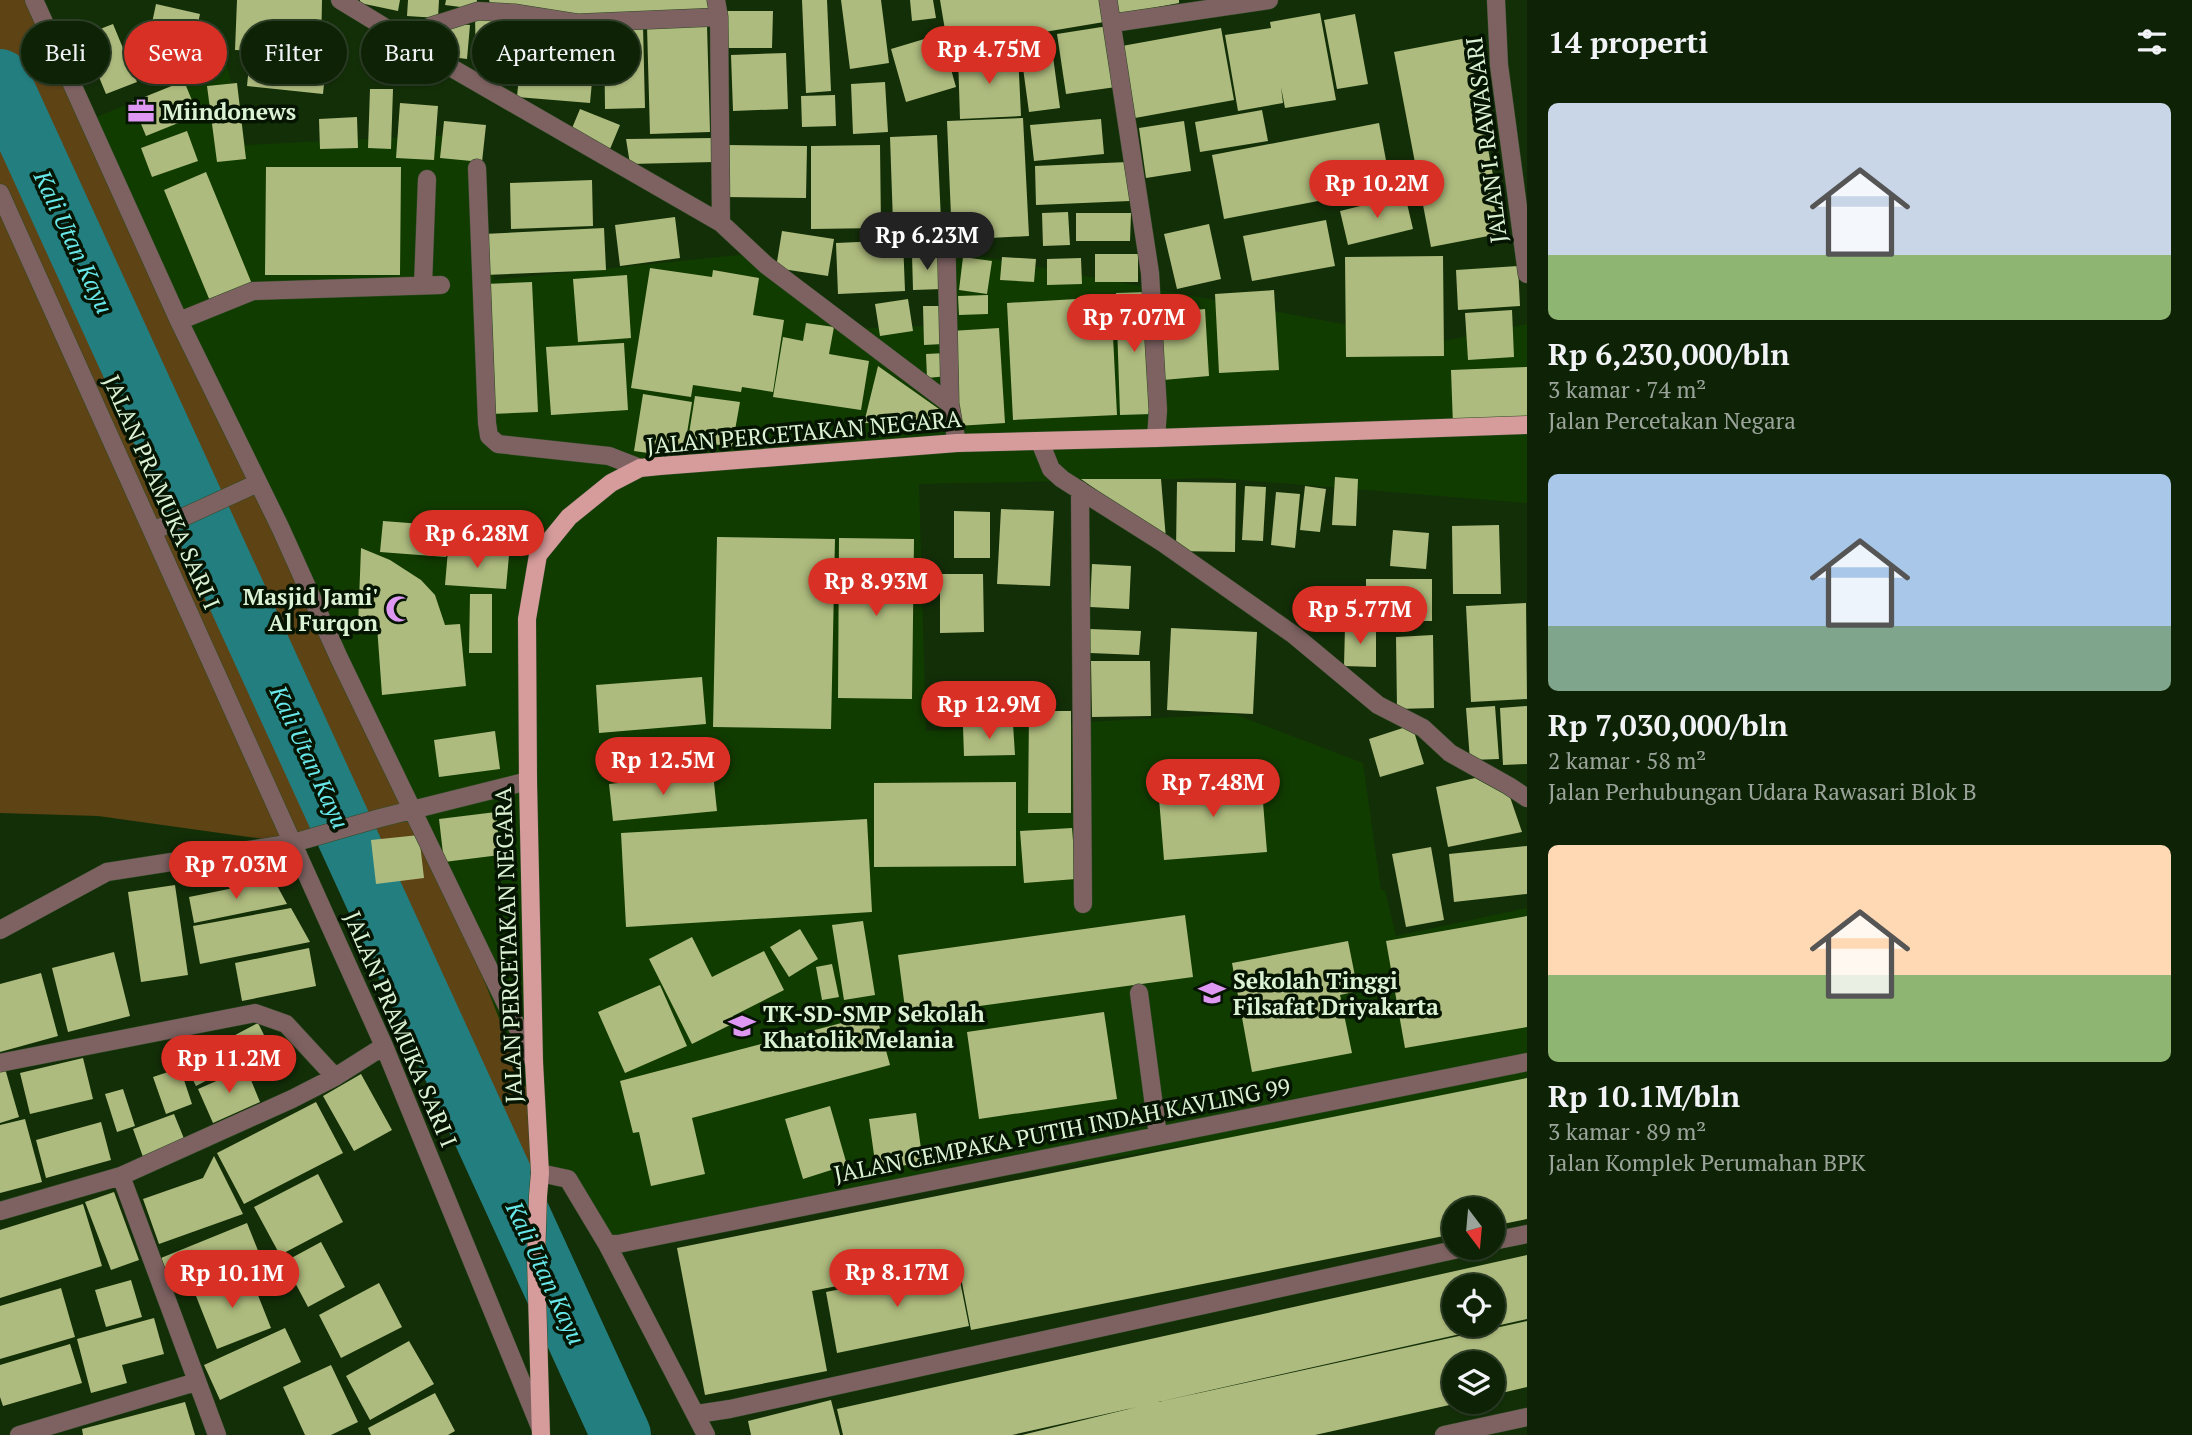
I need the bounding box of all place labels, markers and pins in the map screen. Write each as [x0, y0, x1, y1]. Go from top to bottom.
pin: Rp 4.75M [917, 27, 1061, 86]
office icon: Miindonews [126, 96, 156, 126]
place label: Miindonews [162, 96, 296, 127]
pin: Rp 10.2M [1305, 160, 1449, 220]
pin: Rp 6.23M [855, 212, 999, 272]
pin: Rp 7.07M [1062, 294, 1206, 354]
pin: Rp 6.28M [405, 510, 549, 570]
pin: Rp 8.93M [804, 558, 948, 618]
place label: Masjid Jami' Al Furqon [243, 581, 378, 638]
pin: Rp 5.77M [1288, 586, 1432, 646]
mosque icon: Masjid Jami' Al Furqon [384, 594, 414, 624]
pin: Rp 12.9M [917, 682, 1061, 741]
pin: Rp 12.5M [591, 738, 735, 797]
pin: Rp 7.48M [1141, 760, 1285, 819]
pin: Rp 7.03M [164, 842, 308, 901]
place label: Sekolah Tinggi Filsafat Driyakarta [1233, 965, 1439, 1022]
school or university icon: Sekolah Tinggi Filsafat Driyakarta [1197, 978, 1227, 1008]
place label: TK-SD-SMP Sekolah Khatolik Melania [763, 998, 985, 1055]
school or university icon: TK-SD-SMP Sekolah Khatolik Melania [727, 1011, 757, 1041]
pin: Rp 11.2M [157, 1036, 301, 1095]
pin: Rp 10.1M [160, 1250, 304, 1310]
pin: Rp 8.17M [825, 1250, 969, 1309]

